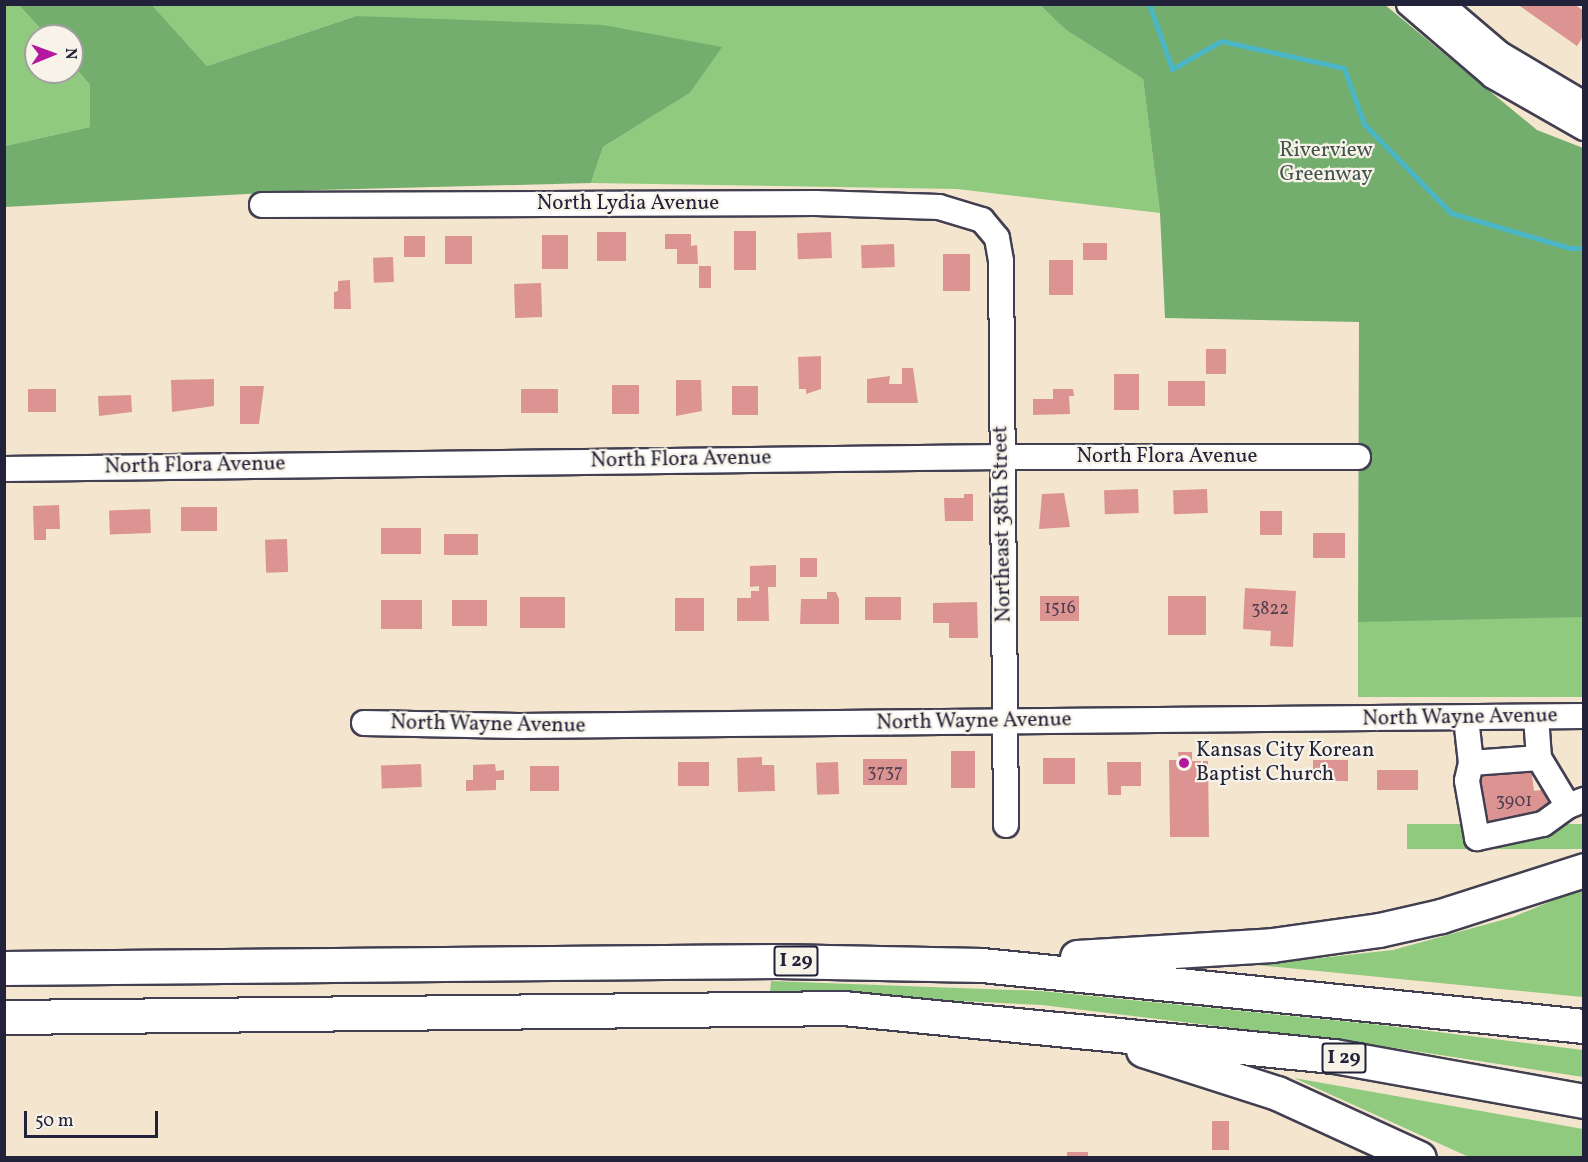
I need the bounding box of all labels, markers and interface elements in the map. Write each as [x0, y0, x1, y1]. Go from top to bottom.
north arrow [24, 24, 84, 84]
text: N [59, 48, 81, 60]
park label: Riverview Greenway [1279, 138, 1373, 188]
street label: North Lydia Avenue [537, 191, 719, 217]
street label: Northeast 38th Street [989, 425, 1017, 623]
street label: North Flora Avenue [1076, 444, 1258, 470]
street label: North Flora Avenue [590, 446, 772, 474]
street label: North Flora Avenue [104, 452, 286, 480]
house number: 1516 [1044, 598, 1076, 620]
house number: 3822 [1251, 599, 1289, 621]
street label: North Wayne Avenue [1362, 704, 1558, 732]
street label: North Wayne Avenue [876, 708, 1072, 736]
street label: North Wayne Avenue [390, 711, 586, 739]
place label: Kansas City Korean Baptist Church [1196, 738, 1375, 788]
marker: Kansas City Korean Baptist Church [1177, 756, 1191, 770]
house number: 3737 [867, 762, 903, 784]
house number: 3901 [1496, 791, 1532, 813]
road number: I 29 [774, 944, 818, 978]
road number: I 29 [1322, 1041, 1366, 1075]
scale bar [27, 1099, 160, 1137]
text: 50 m [35, 1109, 74, 1134]

